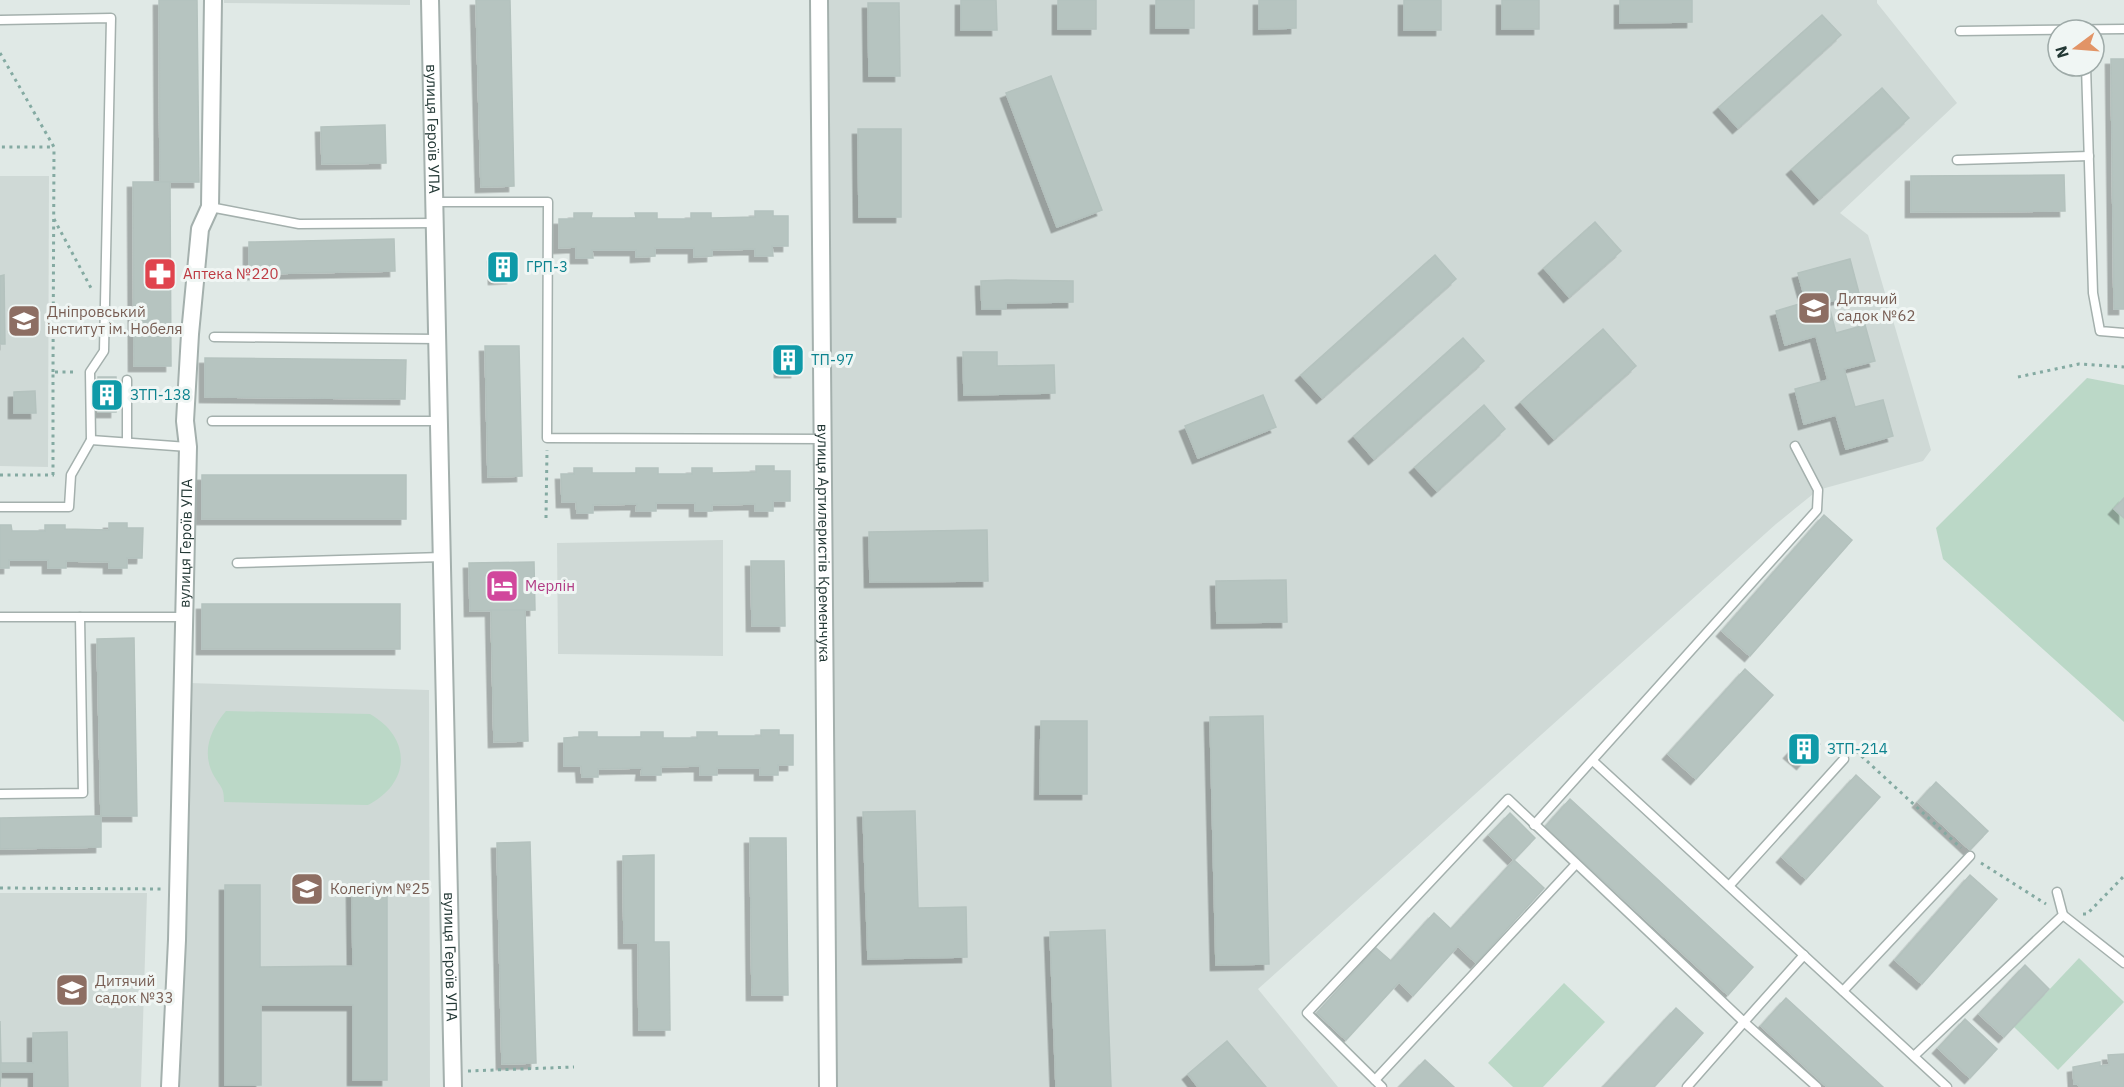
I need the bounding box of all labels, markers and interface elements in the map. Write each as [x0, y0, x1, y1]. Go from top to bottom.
north arrow [2046, 18, 2106, 78]
text: N [2050, 44, 2073, 60]
street label: вулиця Героїв УПА [422, 64, 444, 194]
building icon: ГРП-3 [485, 249, 521, 285]
pharmacy icon: Аптека №220 [142, 256, 178, 292]
place label: ГРП-3 [526, 257, 568, 276]
place label: Аптека №220 [183, 264, 278, 283]
place label: Дитячий садок №62 [1837, 289, 1915, 325]
school or university icon: Дитячий садок №62 [1796, 290, 1832, 326]
place label: Дніпровський інститут ім. Нобеля [47, 302, 183, 338]
school or university icon: Дніпровський інститут ім. Нобеля [6, 303, 42, 339]
building icon: ТП-97 [770, 342, 806, 378]
place label: ТП-97 [811, 350, 854, 369]
building icon: ЗТП-138 [89, 377, 125, 413]
place label: ЗТП-138 [130, 385, 191, 404]
street label: вулиця Артилеристів Кременчука [814, 424, 834, 662]
street label: вулиця Героїв УПА [174, 478, 196, 608]
hotel icon: Мерлін [484, 568, 520, 604]
place label: Мерлін [525, 576, 575, 595]
building icon: ЗТП-214 [1786, 731, 1822, 767]
place label: ЗТП-214 [1827, 739, 1888, 758]
school or university icon: Колегіум №25 [289, 871, 325, 907]
place label: Колегіум №25 [330, 879, 430, 898]
street label: вулиця Героїв УПА [440, 892, 462, 1022]
place label: Дитячий садок №33 [95, 971, 173, 1007]
school or university icon: Дитячий садок №33 [54, 972, 90, 1008]

